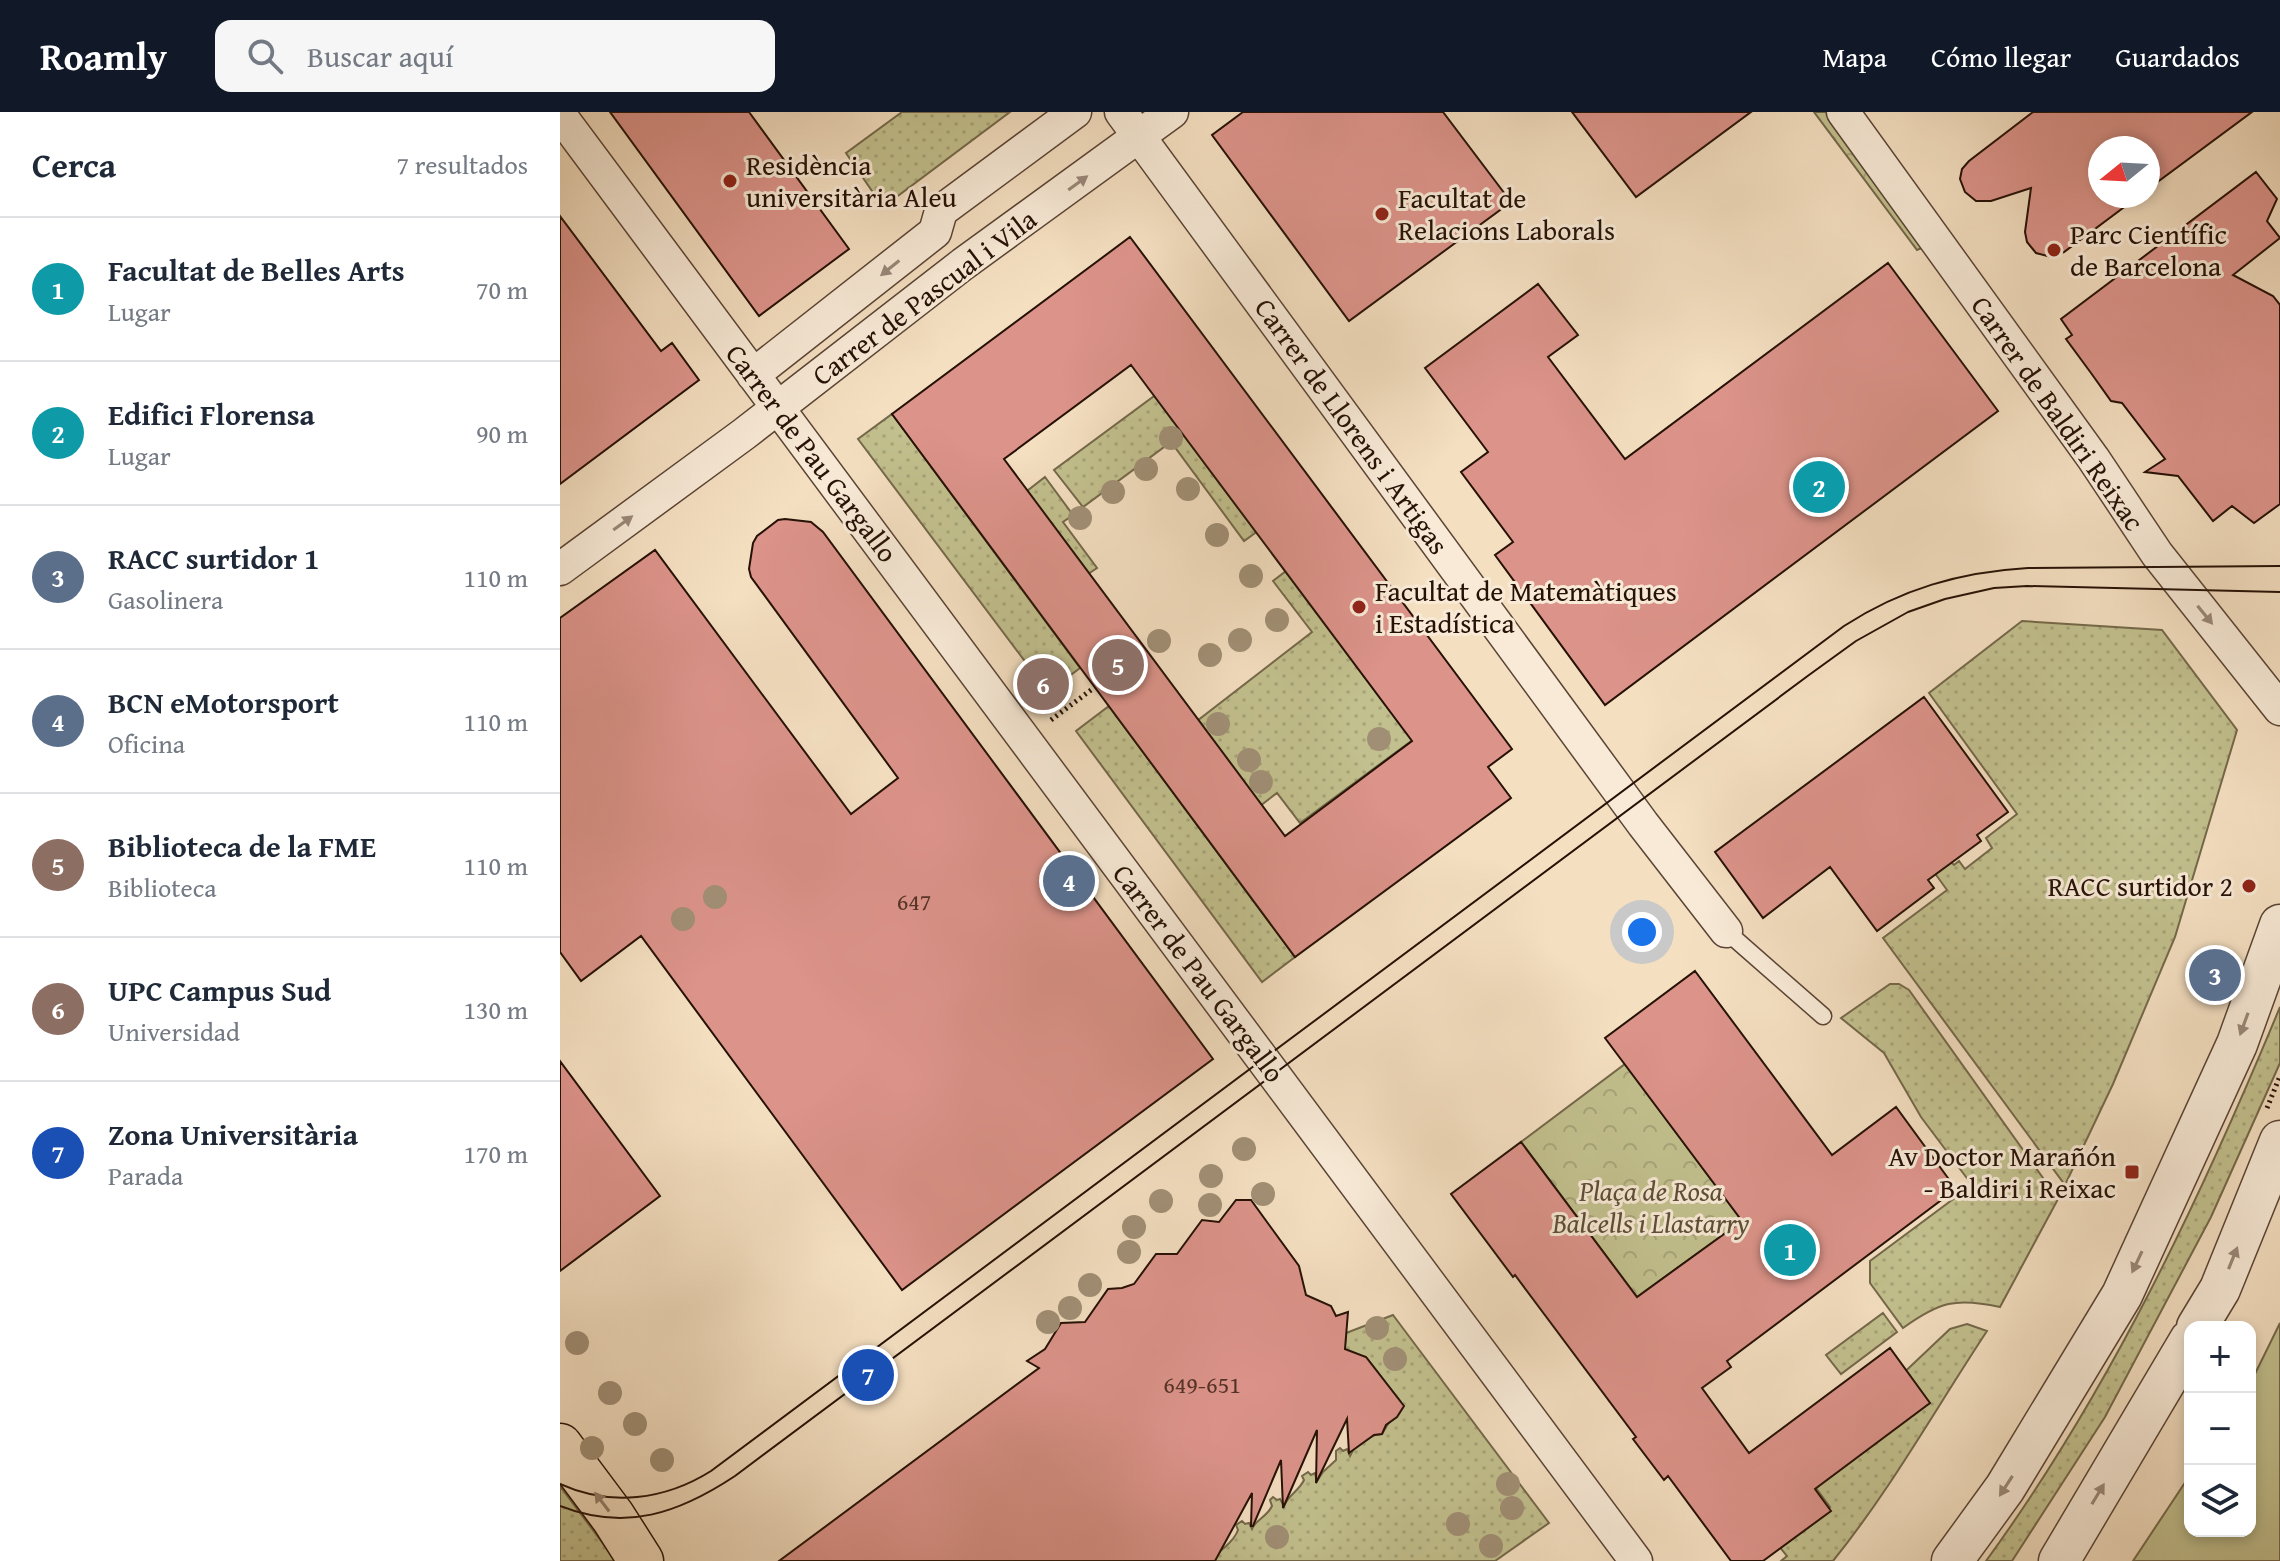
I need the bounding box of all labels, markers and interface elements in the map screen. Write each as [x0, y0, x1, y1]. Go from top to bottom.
search box [215, 20, 775, 92]
text: Roamly [40, 28, 167, 84]
icon: search [243, 34, 287, 78]
text: Buscar aquí [307, 34, 453, 78]
text: Mapa [1822, 36, 1887, 77]
text: Cómo llegar [1931, 36, 2071, 77]
text: Guardados [2115, 36, 2240, 77]
north arrow [2088, 136, 2160, 208]
text: Cerca [32, 140, 116, 189]
place label: Residència universitària Aleu [746, 144, 957, 217]
text: 7 resultados [397, 145, 528, 184]
marker: Residència universitària Aleu [721, 172, 739, 190]
one-way arrow [1067, 175, 1088, 191]
place label: Facultat de Relacions Laborals [1398, 177, 1615, 250]
street label: Carrer de Pascual i Vila [803, 198, 1045, 395]
marker: Facultat de Relacions Laborals [1373, 205, 1391, 223]
place label: Parc Científic de Barcelona [2070, 213, 2227, 286]
marker: Parc Científic de Barcelona [2045, 241, 2063, 259]
text: Facultat de Belles Arts [108, 248, 405, 292]
one-way arrow [880, 259, 900, 276]
text: 1 [51, 270, 65, 309]
text: 70 m [476, 270, 528, 309]
street label: Carrer de Baldiri Reixac [1962, 287, 2155, 539]
street label: Carrer de Llorens i Artigas [1245, 289, 1459, 562]
text: Lugar [108, 292, 171, 331]
street label: Carrer de Pau Gargallo [717, 335, 908, 571]
text: Edifici Florensa [108, 392, 315, 436]
text: 2 [51, 414, 65, 453]
text: 90 m [476, 414, 528, 453]
text: Lugar [108, 436, 171, 475]
pin: 2 [1793, 457, 1845, 517]
one-way arrow [612, 515, 634, 531]
text: RACC surtidor 1 [108, 536, 320, 580]
text: 3 [51, 558, 65, 597]
text: 110 m [463, 558, 528, 597]
place label: Facultat de Matemàtiques i Estadística [1375, 570, 1677, 643]
text: Gasolinera [108, 580, 223, 619]
marker: Facultat de Matemàtiques i Estadística [1350, 598, 1368, 616]
one-way arrow [2196, 605, 2213, 625]
pin: 5 [1092, 635, 1144, 695]
pin: 6 [1017, 654, 1069, 714]
text: BCN eMotorsport [108, 680, 339, 724]
text: 4 [51, 702, 65, 741]
text: 110 m [463, 702, 528, 741]
text: Oficina [108, 724, 185, 763]
text: Biblioteca de la FME [108, 824, 376, 868]
text: 5 [51, 846, 65, 885]
text: 110 m [463, 846, 528, 885]
pin: 4 [1043, 851, 1095, 911]
street label: Carrer de Pau Gargallo [1104, 855, 1295, 1091]
place label: RACC surtidor 2 [2048, 865, 2233, 906]
text: Biblioteca [108, 868, 217, 907]
marker: RACC surtidor 2 [2240, 877, 2258, 895]
house number: 647 [897, 884, 931, 919]
your location [1622, 912, 1662, 952]
pin: 3 [2189, 945, 2241, 1005]
text: UPC Campus Sud [108, 968, 331, 1012]
text: 6 [51, 990, 65, 1029]
text: 130 m [463, 990, 528, 1029]
text: Universidad [108, 1012, 240, 1051]
one-way arrow [2237, 1013, 2250, 1037]
text: Zona Universitària [108, 1112, 358, 1156]
text: 7 [51, 1134, 65, 1173]
text: 170 m [463, 1134, 528, 1173]
place label: Av Doctor Marañón - Baldiri i Reixac [1888, 1135, 2116, 1208]
text: Parada [108, 1156, 183, 1195]
marker: Av Doctor Marañón - Baldiri i Reixac [2123, 1163, 2141, 1181]
park label: Plaça de Rosa Balcells i Llastarry [1552, 1170, 1750, 1243]
pin: 1 [1764, 1220, 1816, 1280]
one-way arrow [2226, 1246, 2239, 1270]
one-way arrow [2130, 1250, 2144, 1273]
map controls [2184, 1321, 2256, 1537]
button: + [2184, 1321, 2256, 1393]
pin: 7 [842, 1345, 894, 1405]
house number: 649-651 [1163, 1367, 1241, 1402]
button: − [2184, 1393, 2256, 1465]
button: layers [2184, 1465, 2256, 1537]
one-way arrow [1999, 1475, 2014, 1496]
one-way arrow [2091, 1483, 2105, 1505]
one-way arrow [595, 1492, 610, 1513]

